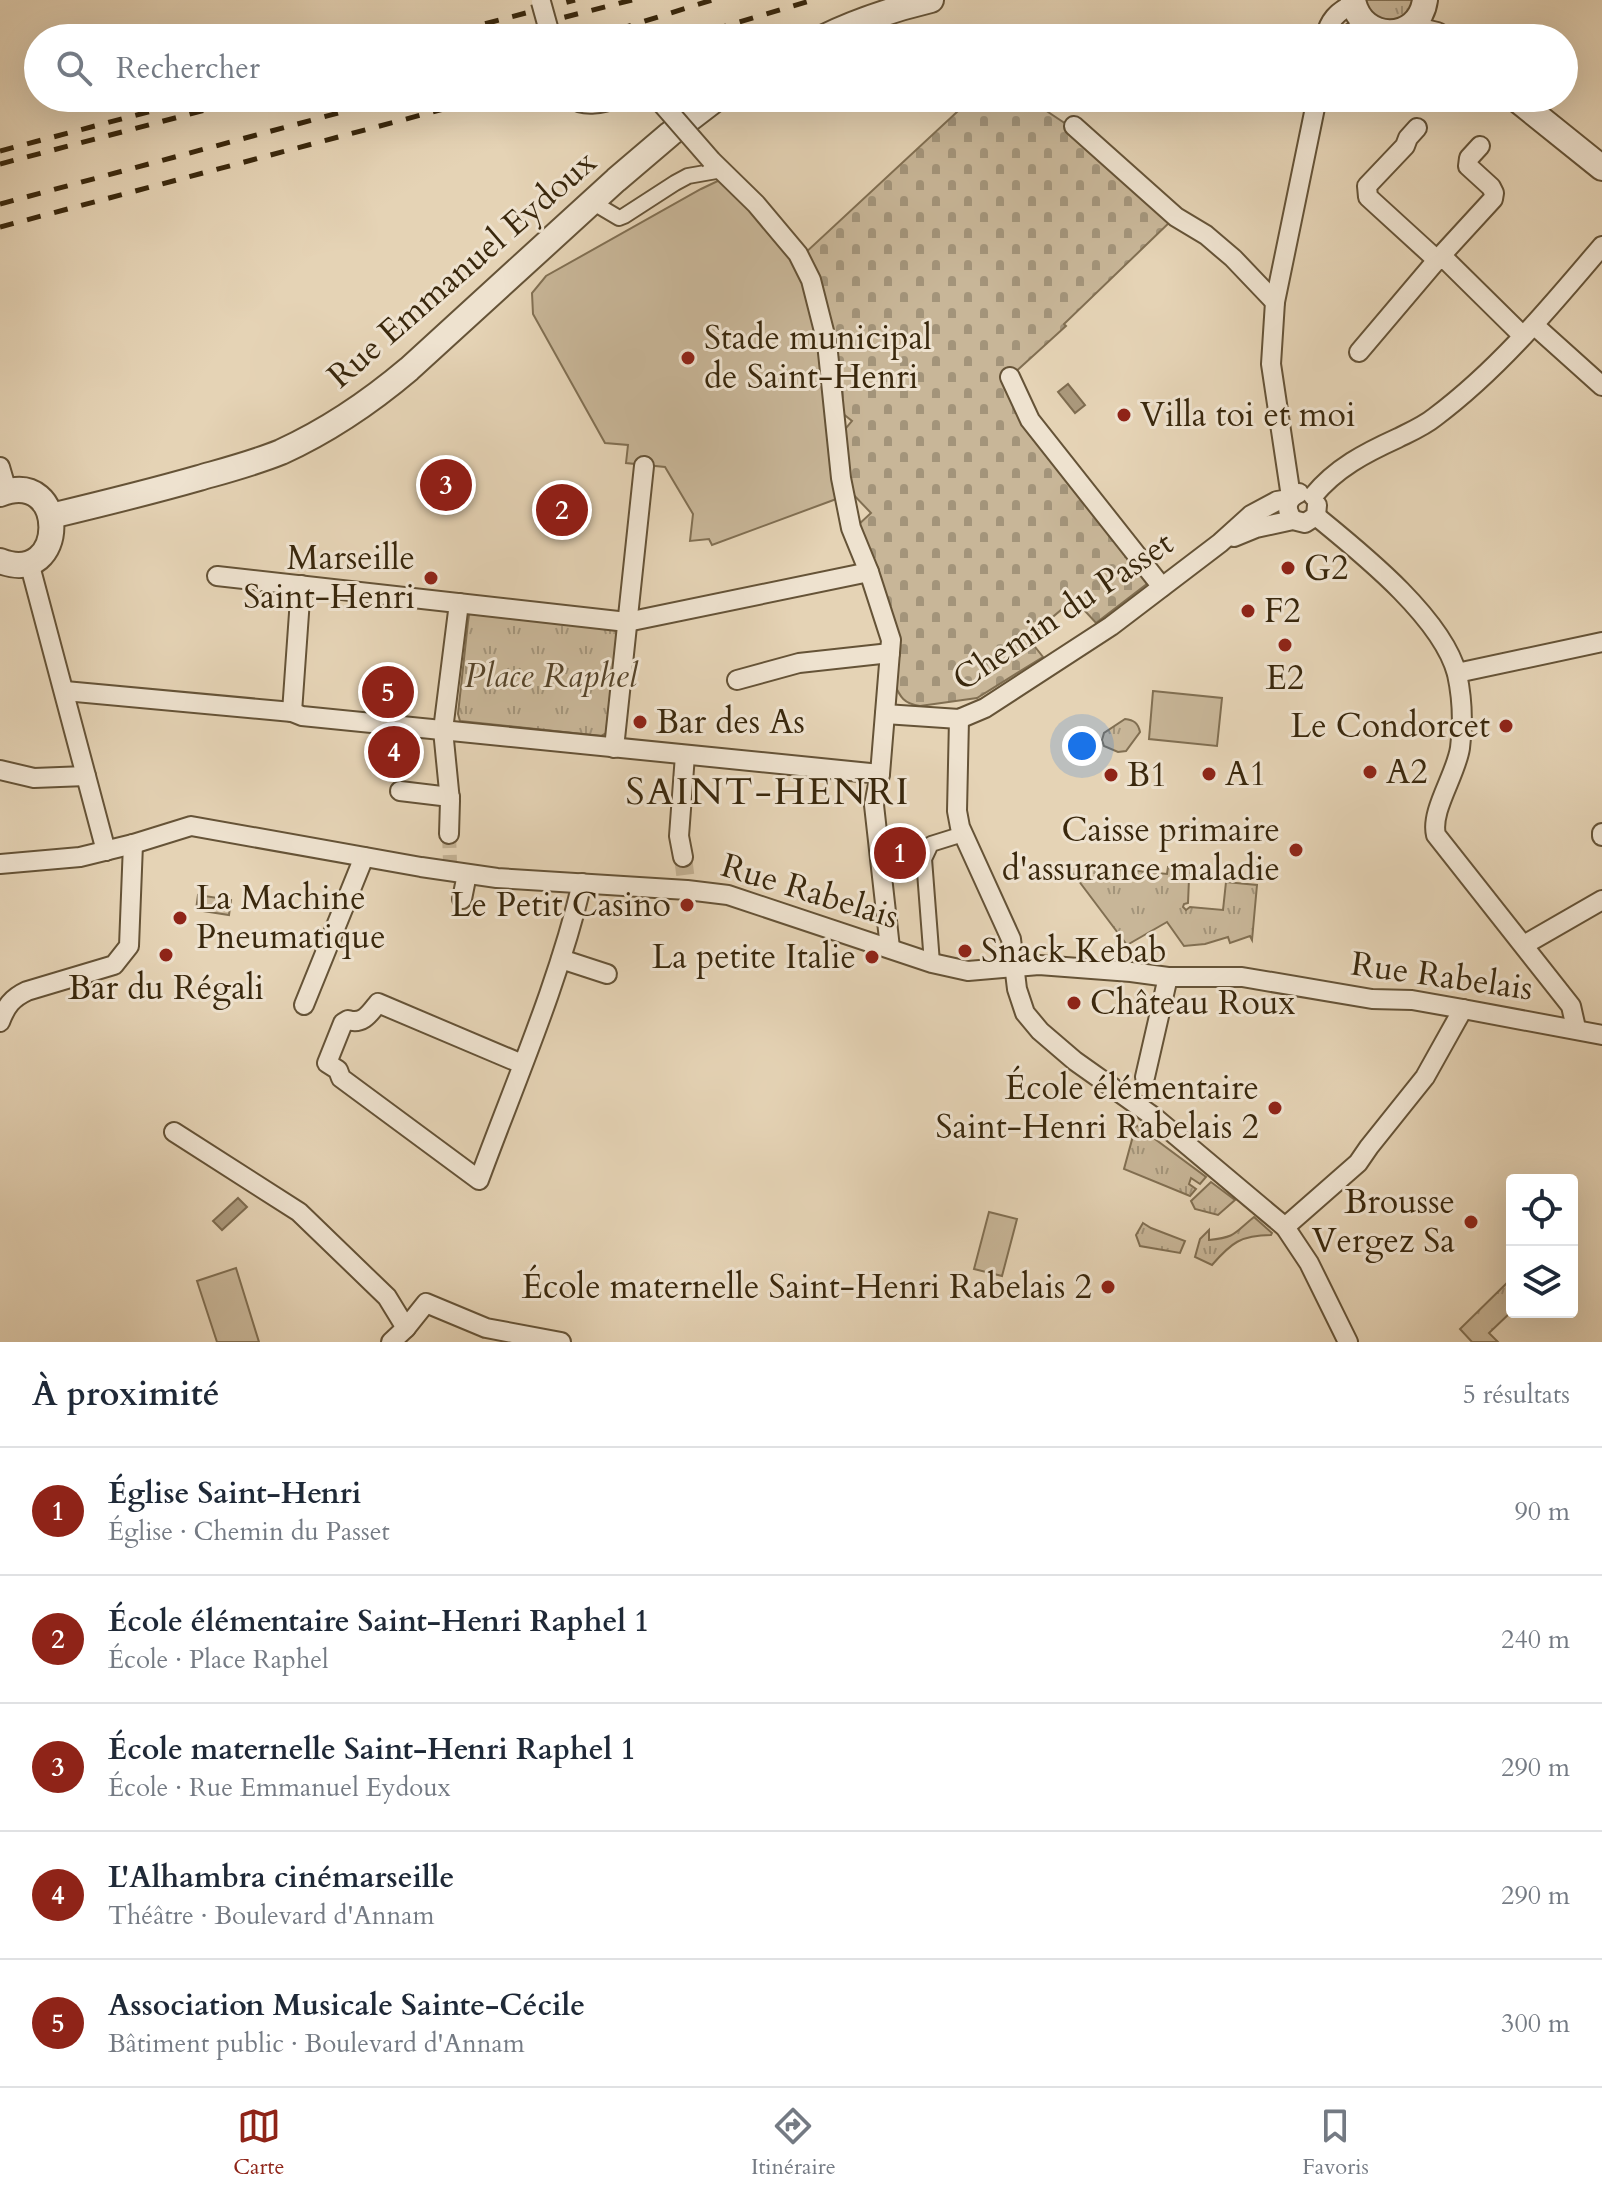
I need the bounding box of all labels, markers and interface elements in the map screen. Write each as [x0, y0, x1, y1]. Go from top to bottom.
search box [24, 24, 1578, 112]
icon: search [52, 46, 96, 90]
text: Rechercher [116, 48, 260, 89]
street label: Rue Emmanuel Eydoux [318, 139, 606, 399]
place label: Stade municipal de Saint-Henri [704, 315, 932, 400]
marker: Stade municipal de Saint-Henri [679, 349, 697, 367]
place label: Villa toi et moi [1140, 392, 1356, 438]
marker: Villa toi et moi [1115, 406, 1133, 424]
pin: 3 [420, 455, 472, 515]
pin: 2 [536, 480, 588, 540]
street label: Chemin du Passet [944, 520, 1182, 702]
place label: Marseille Saint-Henri [243, 535, 415, 620]
place label: G2 [1304, 545, 1348, 591]
marker: G2 [1279, 559, 1297, 577]
marker: Marseille Saint-Henri [422, 569, 440, 587]
place label: F2 [1264, 588, 1301, 634]
marker: F2 [1239, 602, 1257, 620]
marker: E2 [1276, 636, 1294, 654]
park label: Place Raphel [464, 653, 638, 699]
place label: E2 [1266, 655, 1304, 701]
pin: 5 [362, 662, 414, 722]
place label: Bar des As [656, 699, 805, 745]
place label: Le Condorcet [1291, 703, 1490, 749]
marker: Bar des As [631, 713, 649, 731]
marker: Le Condorcet [1497, 717, 1515, 735]
pin: 4 [368, 722, 420, 782]
your location [1062, 726, 1102, 766]
place label: A2 [1386, 749, 1428, 795]
place label: A1 [1225, 751, 1267, 797]
place label: B1 [1127, 752, 1168, 798]
marker: A2 [1361, 763, 1379, 781]
marker: A1 [1200, 765, 1218, 783]
district label: SAINT-HENRI [625, 766, 911, 818]
marker: B1 [1102, 766, 1120, 784]
place label: Caisse primaire d'assurance maladie [1002, 807, 1280, 892]
pin: 1 [874, 823, 926, 883]
marker: Caisse primaire d'assurance maladie [1287, 841, 1305, 859]
street label: Rue Rabelais [716, 842, 904, 940]
place label: La Machine Pneumatique [196, 875, 386, 960]
place label: Le Petit Casino [451, 882, 671, 928]
marker: Le Petit Casino [678, 896, 696, 914]
marker: La Machine Pneumatique [171, 909, 189, 927]
place label: Snack Kebab [981, 928, 1167, 974]
place label: La petite Italie [652, 934, 856, 980]
street label: Rue Rabelais [1348, 940, 1536, 1012]
marker: Snack Kebab [956, 942, 974, 960]
marker: Bar du Régali [157, 946, 175, 964]
marker: La petite Italie [863, 948, 881, 966]
place label: Bar du Régali [68, 965, 264, 1011]
place label: Château Roux [1090, 980, 1296, 1026]
marker: Château Roux [1065, 994, 1083, 1012]
place label: École élémentaire Saint-Henri Rabelais 2 [935, 1065, 1259, 1150]
marker: École élémentaire Saint-Henri Rabelais 2 [1266, 1099, 1284, 1117]
map controls [1506, 1174, 1578, 1318]
button: locate [1506, 1174, 1578, 1246]
place label: Brousse Vergez Sa [1312, 1179, 1455, 1264]
marker: Brousse Vergez Sa [1462, 1213, 1480, 1231]
button: layers [1506, 1246, 1578, 1318]
place label: École maternelle Saint-Henri Rabelais 2 [522, 1264, 1092, 1310]
marker: École maternelle Saint-Henri Rabelais 2 [1099, 1278, 1117, 1296]
text: À proximité [32, 1371, 219, 1417]
text: 5 résultats [1462, 1377, 1570, 1412]
text: Église Saint-Henri [108, 1473, 361, 1514]
text: 1 [51, 1494, 65, 1529]
text: 90 m [1514, 1494, 1570, 1529]
text: Église · Chemin du Passet [108, 1514, 390, 1549]
text: École élémentaire Saint-Henri Raphel 1 [108, 1601, 649, 1642]
text: 2 [51, 1622, 65, 1657]
text: 240 m [1501, 1622, 1570, 1657]
text: École · Place Raphel [108, 1642, 329, 1677]
text: École maternelle Saint-Henri Raphel 1 [108, 1729, 636, 1770]
text: 3 [51, 1750, 65, 1785]
text: 290 m [1501, 1750, 1570, 1785]
text: École · Rue Emmanuel Eydoux [108, 1770, 451, 1805]
text: L'Alhambra cinémarseille [108, 1857, 454, 1898]
text: 4 [51, 1878, 65, 1913]
text: 290 m [1501, 1878, 1570, 1913]
text: Théâtre · Boulevard d'Annam [108, 1898, 435, 1933]
text: Association Musicale Sainte-Cécile [108, 1985, 585, 2026]
text: 5 [51, 2006, 65, 2041]
text: 300 m [1501, 2006, 1570, 2041]
text: Bâtiment public · Boulevard d'Annam [108, 2026, 525, 2061]
tab: Carte [233, 2104, 284, 2182]
tab: Itinéraire [751, 2104, 836, 2182]
tab: Favoris [1302, 2104, 1369, 2182]

